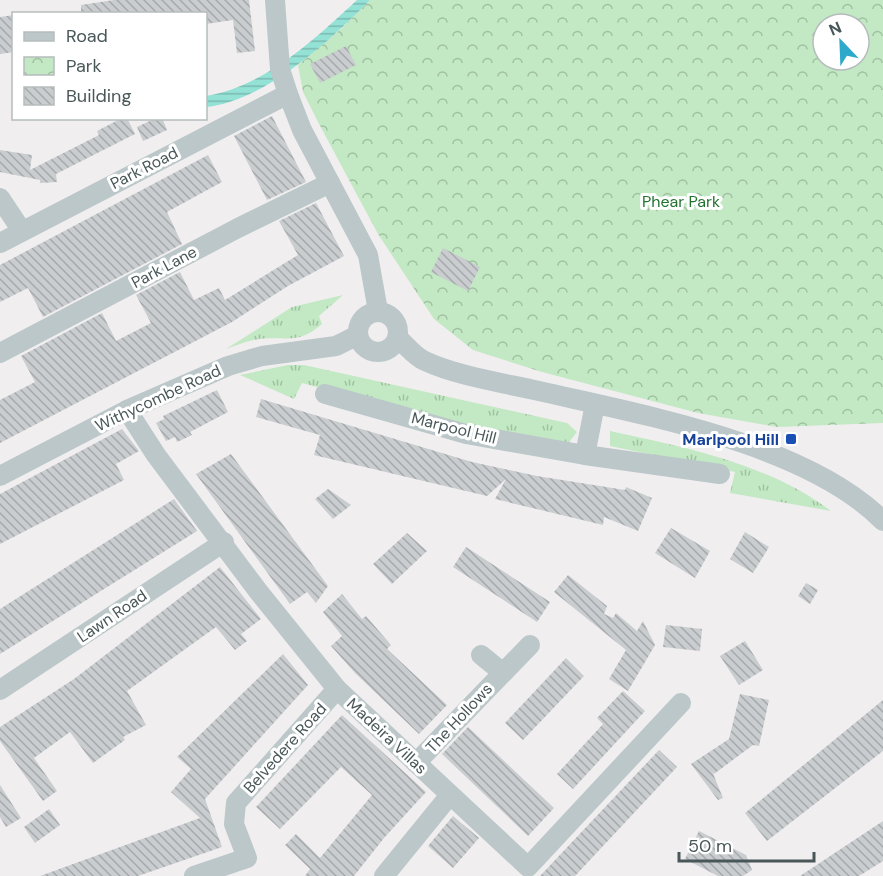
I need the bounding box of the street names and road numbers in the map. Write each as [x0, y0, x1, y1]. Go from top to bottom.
street label: Park Road [107, 142, 181, 194]
street label: Park Lane [128, 241, 200, 293]
street label: Withycombe Road [92, 360, 224, 436]
street label: Marpool Hill [409, 407, 499, 449]
street label: Lawn Road [73, 585, 151, 647]
street label: The Hollows [421, 678, 497, 758]
street label: Madeira Villas [342, 693, 432, 779]
street label: Belvedere Road [239, 698, 331, 798]

